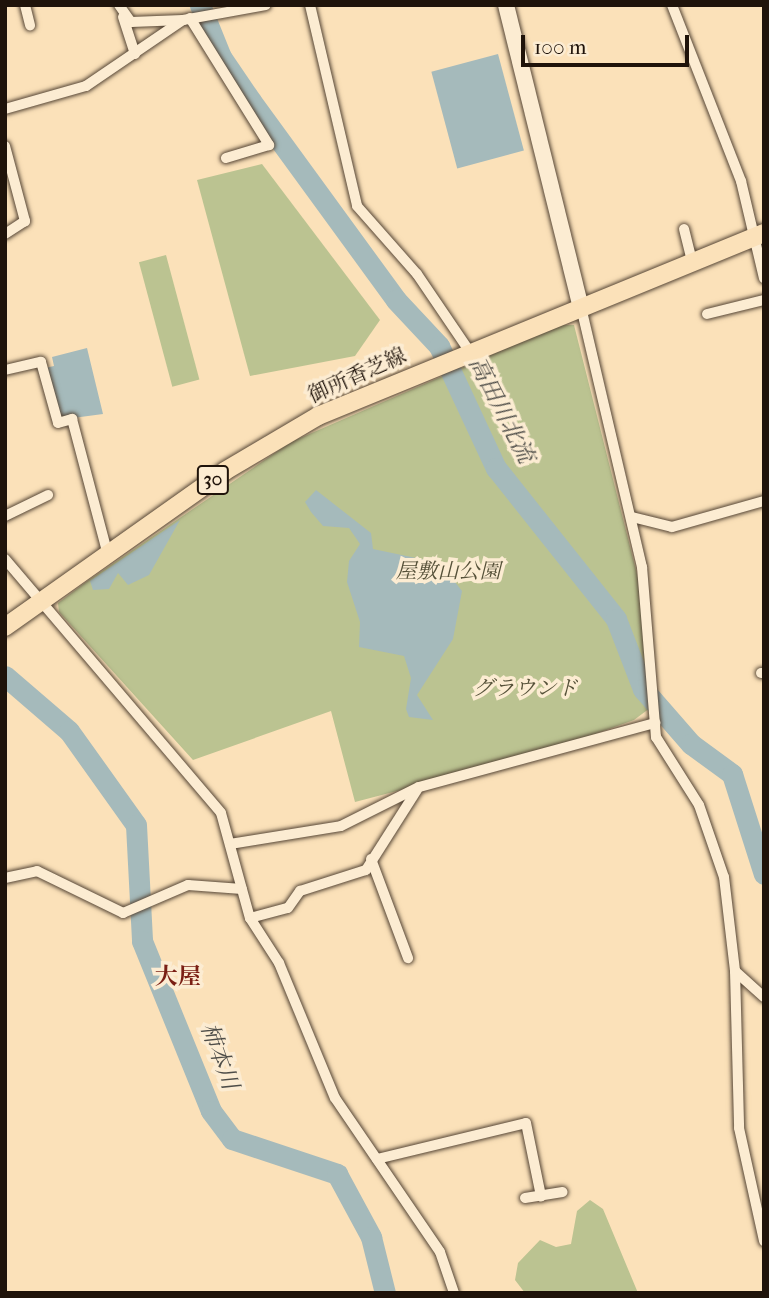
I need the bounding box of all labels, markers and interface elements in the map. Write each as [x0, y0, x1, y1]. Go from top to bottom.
scale bar [524, 21, 692, 65]
text: 100 m [534, 35, 587, 59]
street label: 御所香芝線 [304, 342, 410, 408]
water label: 高田川北流 [463, 353, 539, 467]
road number: 30 [196, 464, 230, 495]
park label: 屋敷山公園 [396, 558, 500, 584]
park label: グラウンド [473, 675, 577, 701]
district label: 大屋 [155, 963, 201, 991]
water label: 柿本川 [194, 1019, 244, 1093]

